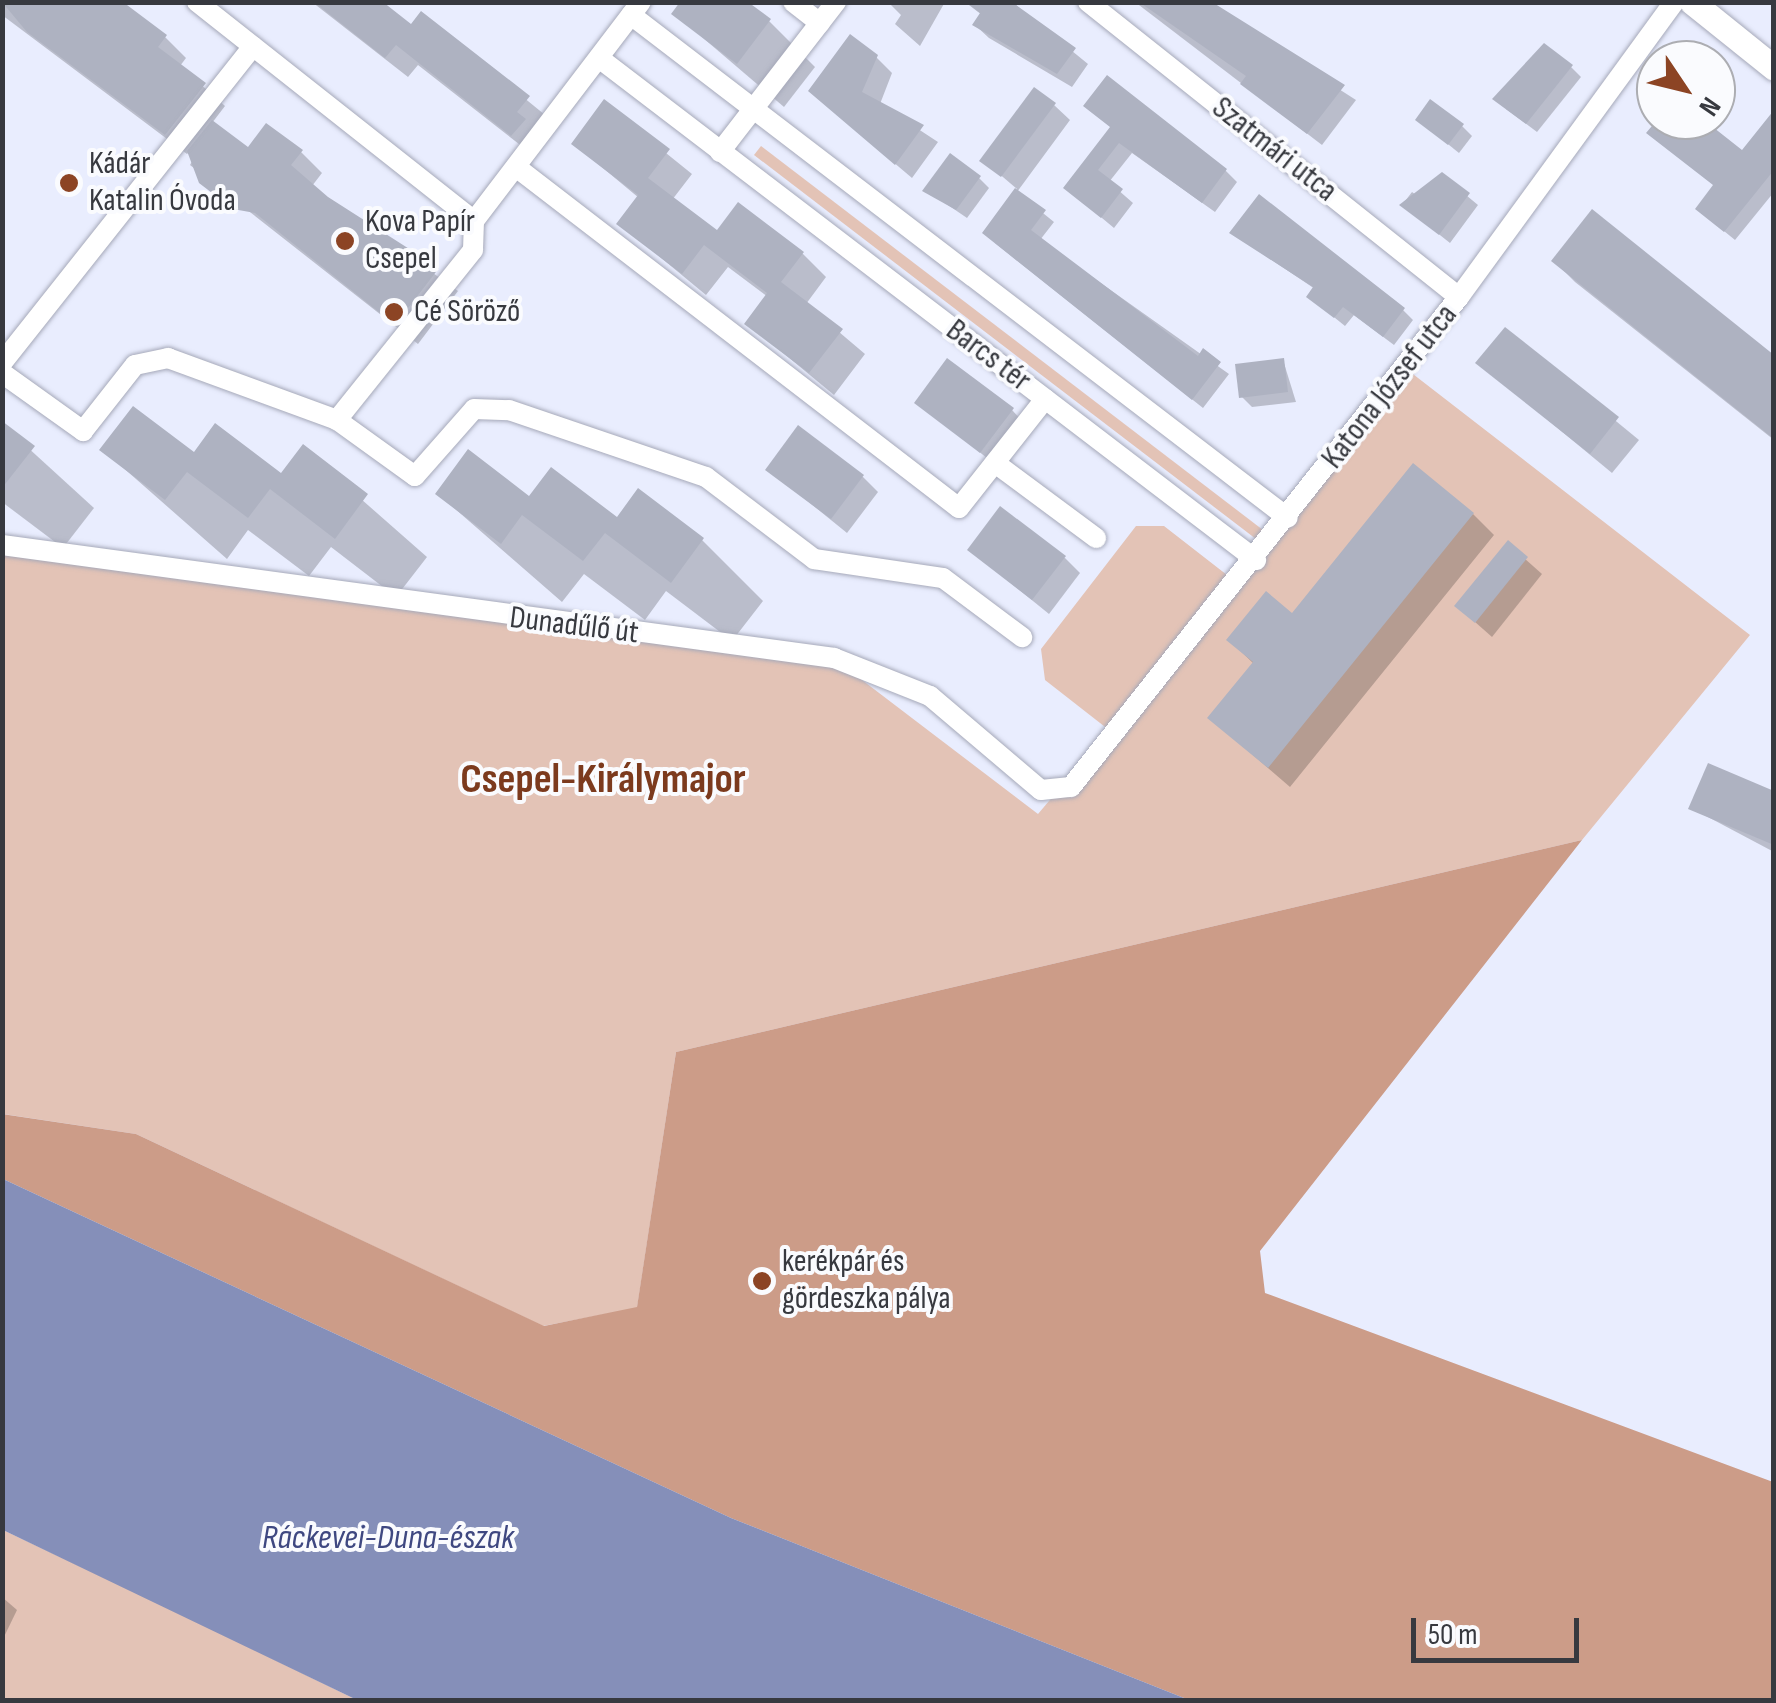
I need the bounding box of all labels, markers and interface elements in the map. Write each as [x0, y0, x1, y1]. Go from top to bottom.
north arrow [1636, 40, 1736, 140]
street label: Szatmári utca [1204, 89, 1344, 211]
text: N [1692, 91, 1727, 122]
place label: Kádár Katalin Óvoda [89, 146, 236, 221]
marker: Kádár Katalin Óvoda [58, 172, 80, 194]
place label: Kova Papír Csepel [365, 204, 475, 279]
marker: Kova Papír Csepel [334, 230, 356, 252]
place label: Cé Söröző [414, 293, 520, 331]
street label: Katona József utca [1314, 297, 1466, 477]
marker: Cé Söröző [383, 301, 405, 323]
street label: Barcs tér [938, 312, 1038, 400]
street label: Dunadűlő út [507, 599, 641, 653]
district label: Csepel-Királymajor [460, 755, 746, 805]
place label: kerékpár és gördeszka pálya [782, 1244, 951, 1319]
marker: kerékpár és gördeszka pálya [751, 1270, 773, 1292]
water label: Ráckevei-Duna-észak [262, 1517, 514, 1559]
scale bar [1416, 1598, 1584, 1660]
text: 50 m [1428, 1617, 1477, 1653]

